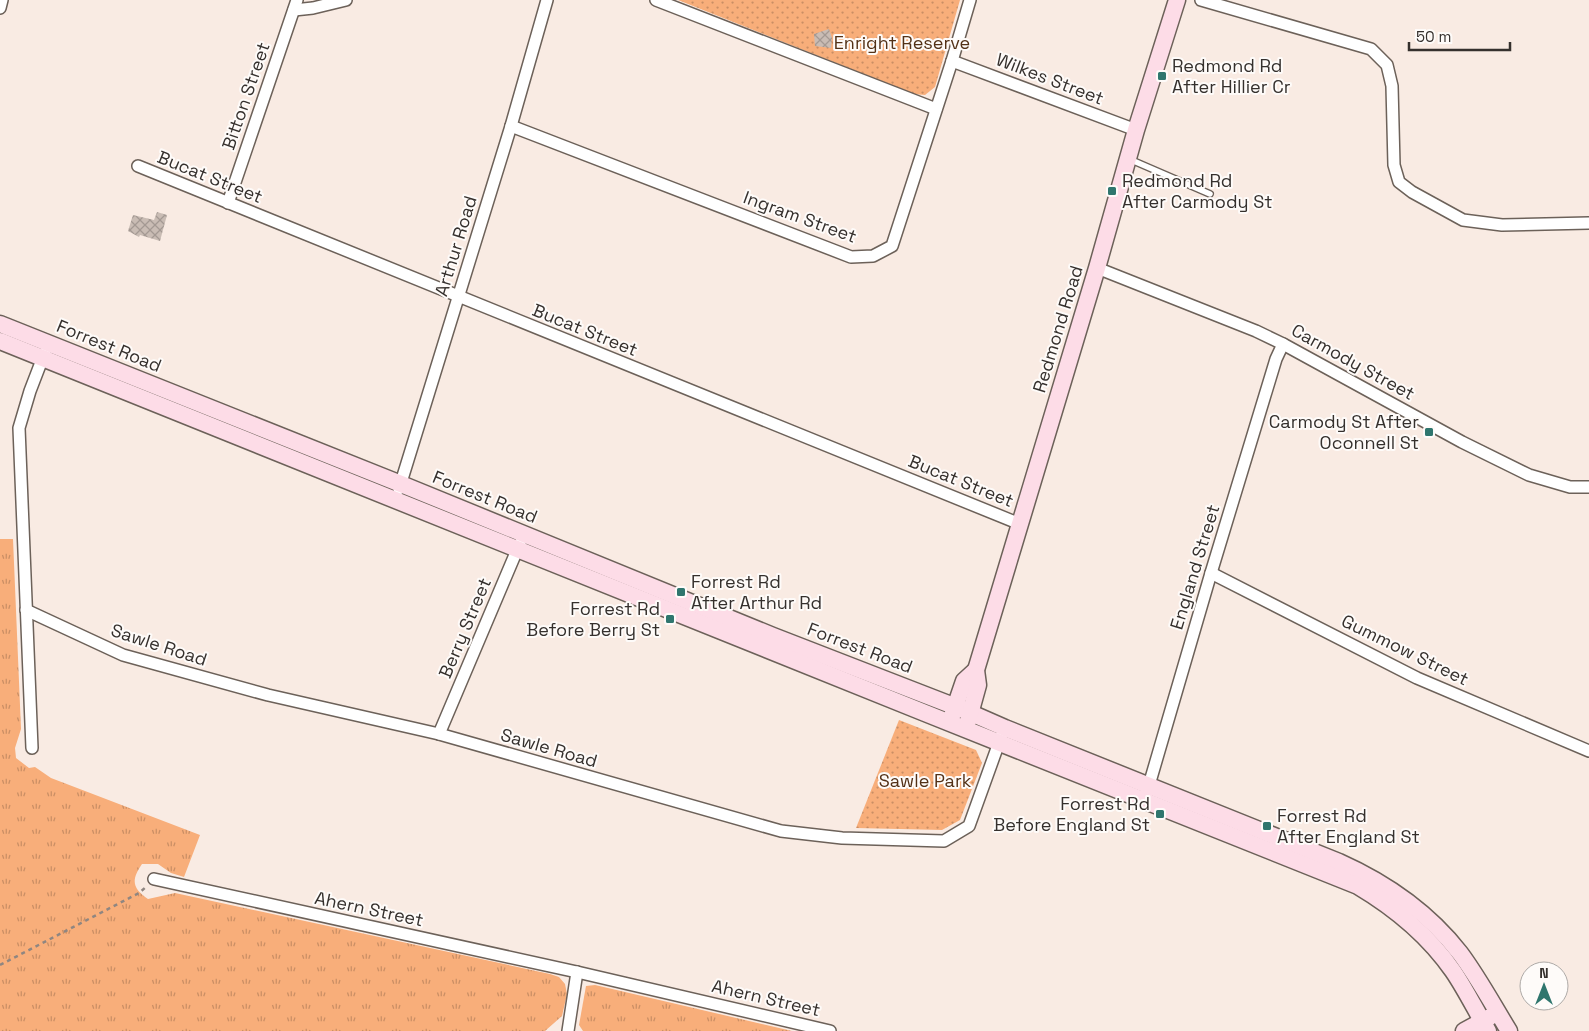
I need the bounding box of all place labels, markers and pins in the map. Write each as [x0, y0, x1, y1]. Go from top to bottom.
place label: Redmond Rd After Hillier Cr [1172, 54, 1291, 98]
marker: Redmond Rd After Hillier Cr [1156, 70, 1168, 82]
place label: Redmond Rd After Carmody St [1122, 169, 1273, 213]
marker: Redmond Rd After Carmody St [1106, 185, 1118, 197]
place label: Carmody St After Oconnell St [1269, 410, 1419, 454]
marker: Carmody St After Oconnell St [1423, 426, 1435, 438]
place label: Forrest Rd After Arthur Rd [691, 570, 822, 614]
marker: Forrest Rd After Arthur Rd [675, 586, 687, 598]
place label: Forrest Rd Before Berry St [526, 597, 660, 641]
marker: Forrest Rd Before Berry St [664, 613, 676, 625]
place label: Forrest Rd Before England St [993, 792, 1150, 836]
place label: Forrest Rd After England St [1277, 804, 1420, 848]
marker: Forrest Rd Before England St [1154, 808, 1166, 820]
marker: Forrest Rd After England St [1261, 820, 1273, 832]

